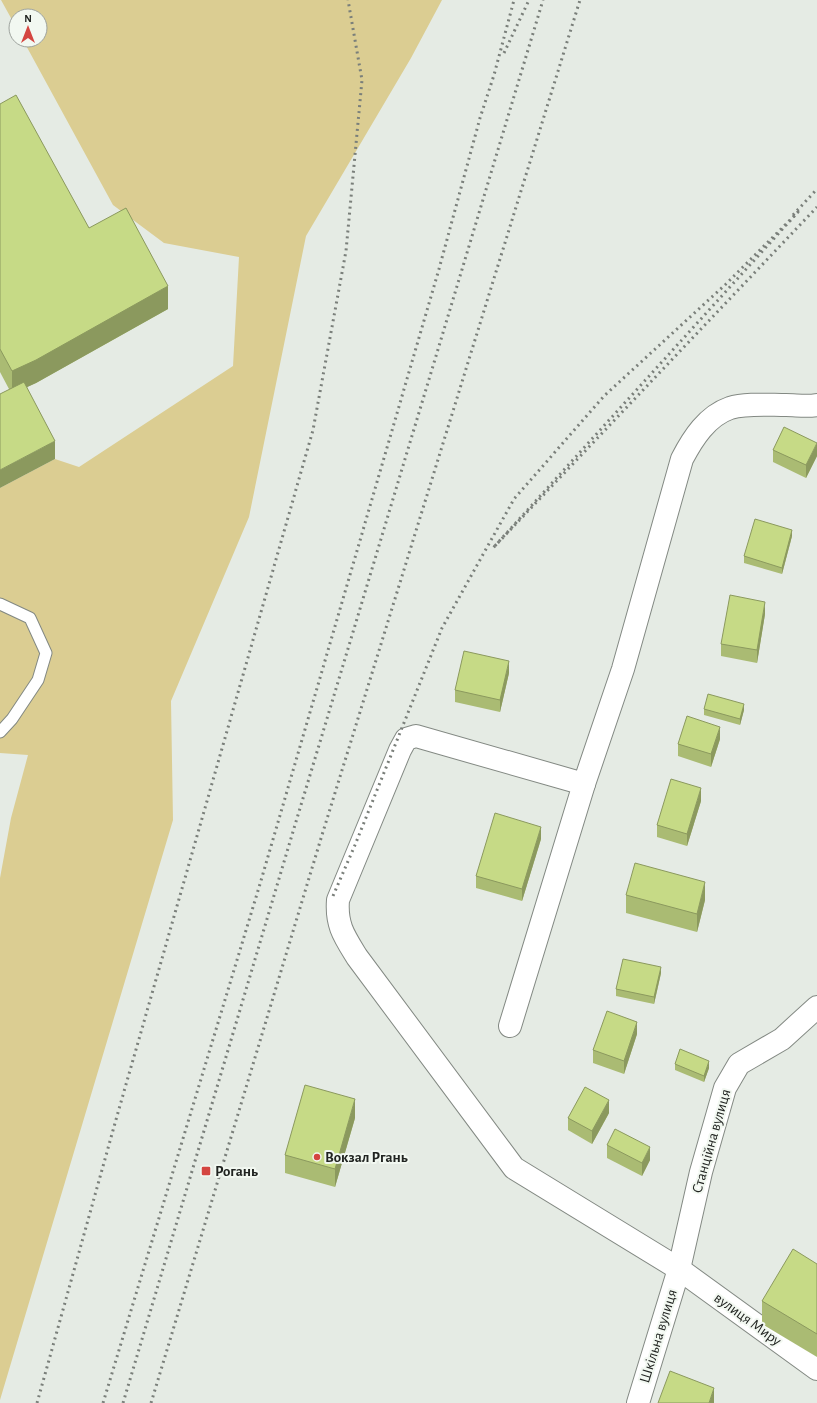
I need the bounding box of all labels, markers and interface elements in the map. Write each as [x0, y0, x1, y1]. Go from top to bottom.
north arrow [8, 8, 48, 48]
text: N [24, 13, 32, 24]
street label: Станційна вулиця [689, 1087, 733, 1195]
place label: Вокзал Ргань [325, 1150, 408, 1165]
marker: Вокзал Ргань [312, 1152, 322, 1162]
place label: Рогань [215, 1164, 258, 1179]
marker: Рогань [200, 1165, 212, 1177]
street label: Шкільна вулиця [637, 1287, 680, 1385]
street label: вулиця Миру [711, 1290, 785, 1349]

